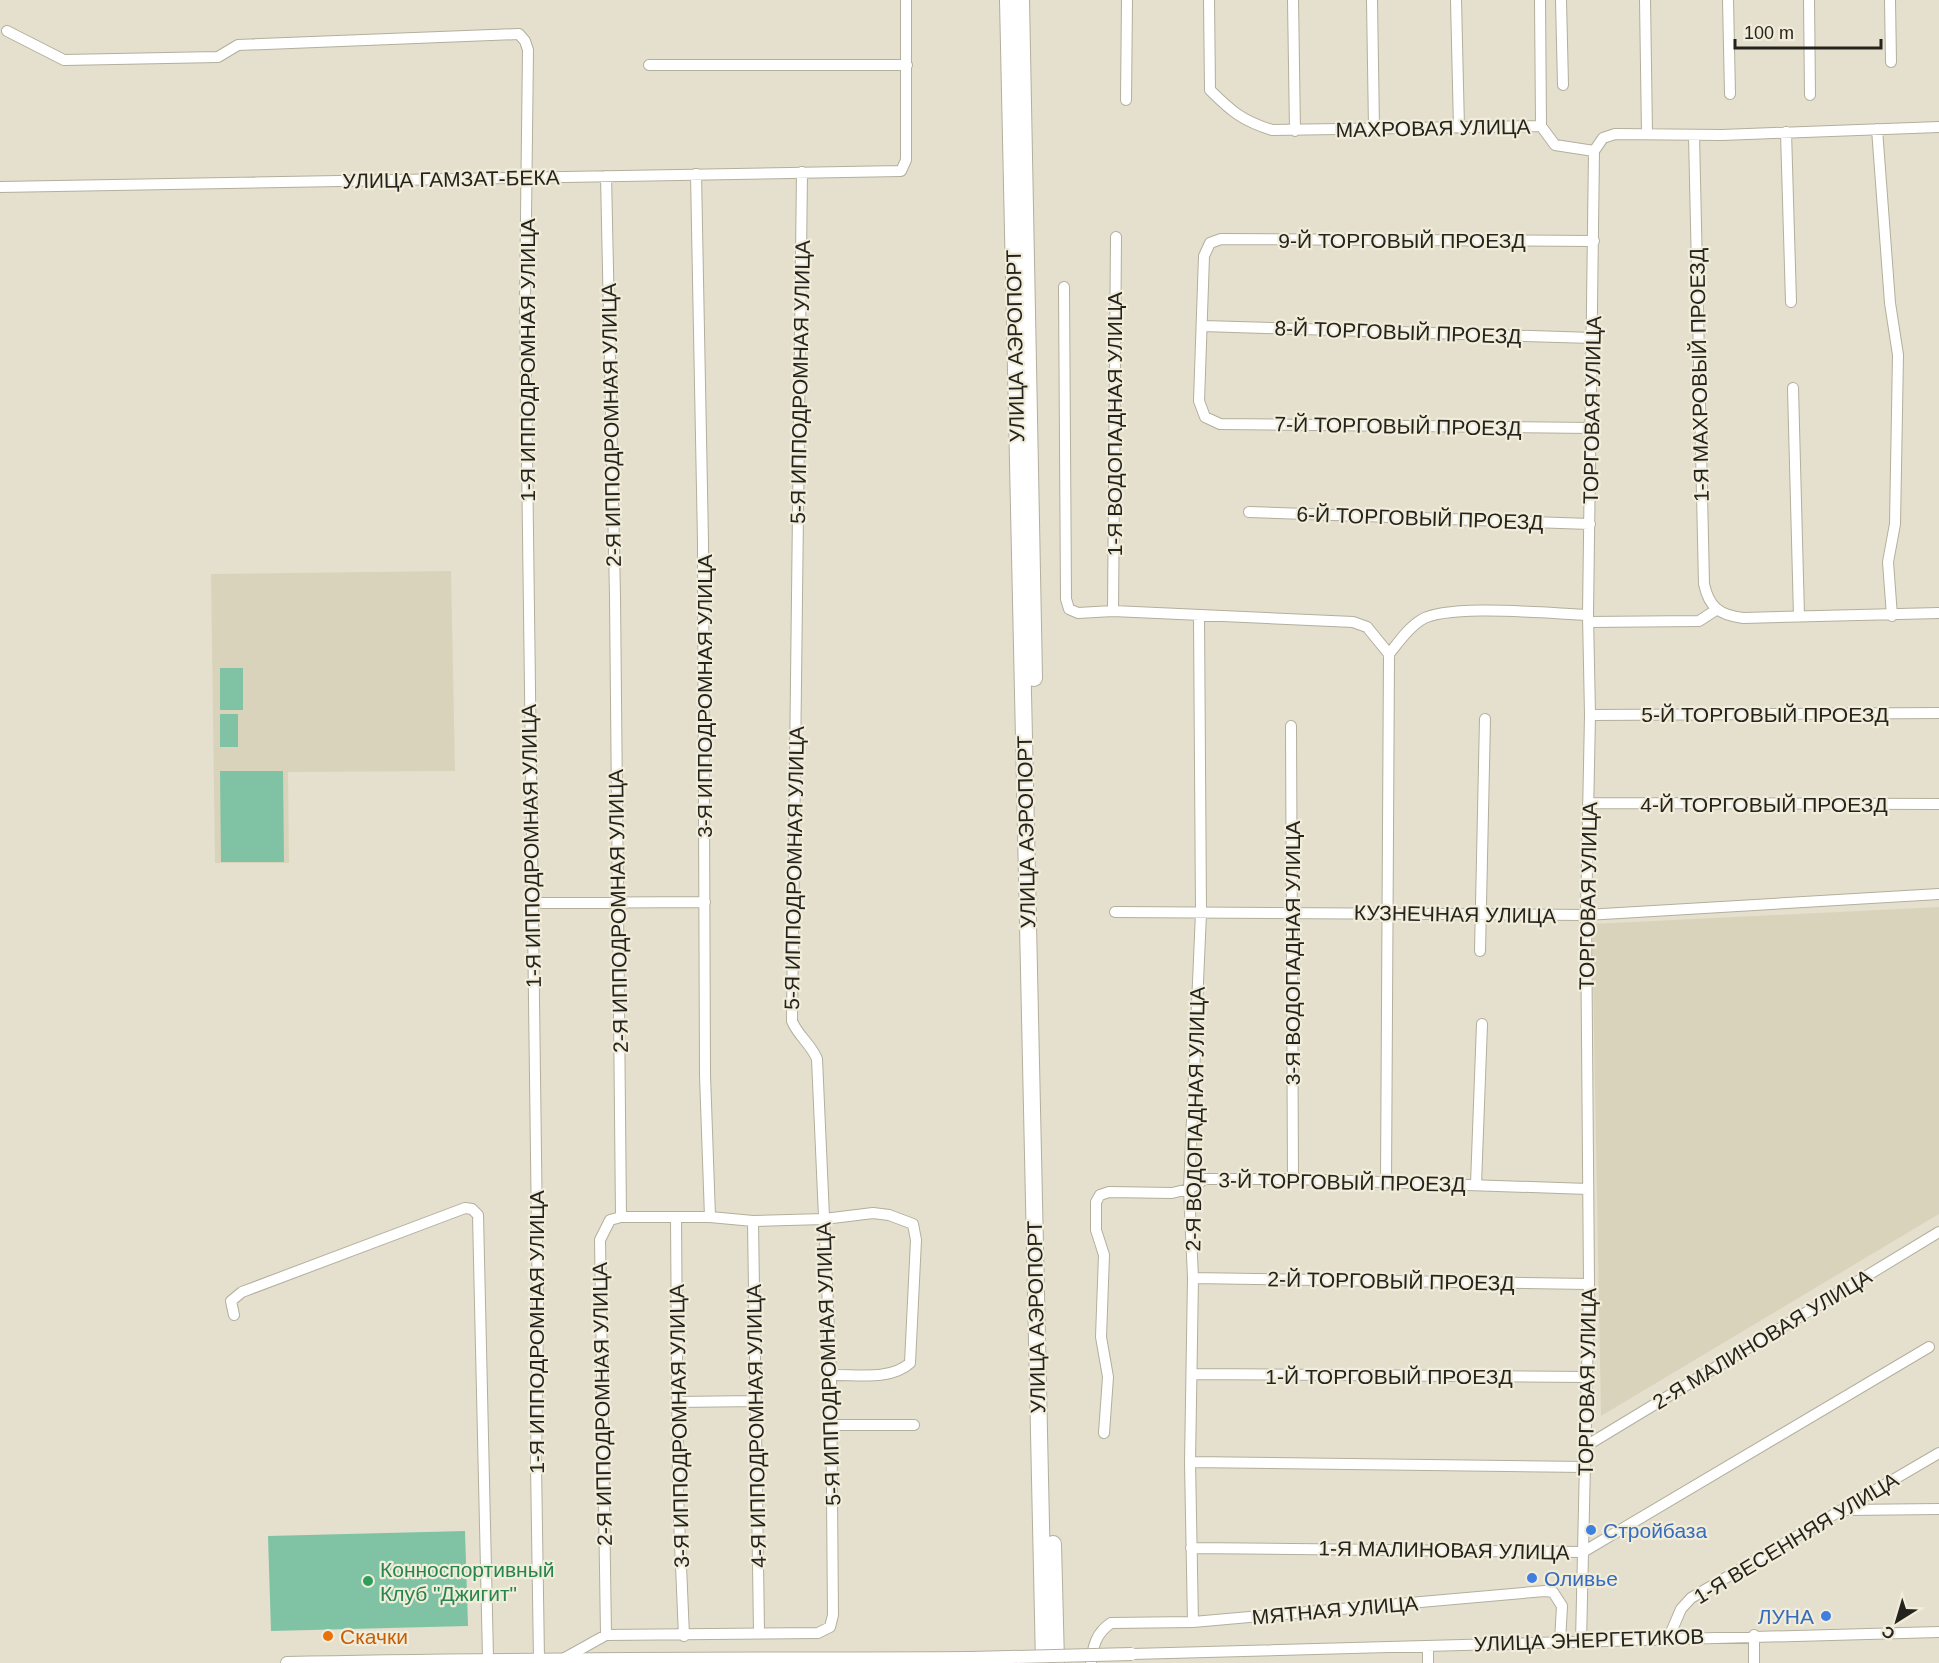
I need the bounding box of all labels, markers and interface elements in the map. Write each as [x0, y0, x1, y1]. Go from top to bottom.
scale bar [1735, 12, 1880, 50]
text: 100 m [1744, 23, 1794, 43]
street label: МАХРОВАЯ УЛИЦА [1335, 115, 1531, 141]
street label: УЛИЦА ГАМЗАТ-БЕКА [342, 166, 560, 192]
street label: 1-Я ИППОДРОМНАЯ УЛИЦА [516, 218, 539, 502]
street label: 9-Й ТОРГОВЫЙ ПРОЕЗД [1278, 229, 1526, 252]
street label: 5-Я ИППОДРОМНАЯ УЛИЦА [786, 240, 814, 524]
street label: 1-Я МАХРОВЫЙ ПРОЕЗД [1685, 248, 1713, 502]
street label: УЛИЦА АЭРОПОРТ [1002, 249, 1028, 443]
street label: 2-Я ИППОДРОМНАЯ УЛИЦА [597, 283, 625, 567]
street label: 1-Я ВОДОПАДНАЯ УЛИЦА [1103, 292, 1126, 556]
street label: 8-Й ТОРГОВЫЙ ПРОЕЗД [1274, 316, 1522, 348]
street label: ТОРГОВАЯ УЛИЦА [1579, 316, 1605, 504]
street label: 7-Й ТОРГОВЫЙ ПРОЕЗД [1274, 412, 1522, 440]
street label: 6-Й ТОРГОВЫЙ ПРОЕЗД [1296, 502, 1544, 534]
street label: 3-Я ИППОДРОМНАЯ УЛИЦА [693, 554, 716, 838]
street label: 5-Й ТОРГОВЫЙ ПРОЕЗД [1641, 703, 1889, 726]
street label: 1-Я ИППОДРОМНАЯ УЛИЦА [517, 704, 545, 988]
street label: 5-Я ИППОДРОМНАЯ УЛИЦА [780, 726, 808, 1010]
street label: УЛИЦА АЭРОПОРТ [1013, 735, 1039, 929]
street label: 2-Я ИППОДРОМНАЯ УЛИЦА [604, 769, 632, 1053]
street label: 4-Й ТОРГОВЫЙ ПРОЕЗД [1640, 793, 1888, 816]
street label: ТОРГОВАЯ УЛИЦА [1575, 802, 1601, 990]
street label: 3-Я ВОДОПАДНАЯ УЛИЦА [1281, 821, 1304, 1085]
street label: КУЗНЕЧНАЯ УЛИЦА [1354, 901, 1556, 927]
street label: 2-Я ВОДОПАДНАЯ УЛИЦА [1181, 986, 1209, 1252]
street label: 3-Й ТОРГОВЫЙ ПРОЕЗД [1218, 1168, 1466, 1196]
street label: 1-Я ИППОДРОМНАЯ УЛИЦА [525, 1190, 548, 1474]
street label: УЛИЦА АЭРОПОРТ [1023, 1220, 1049, 1414]
street label: 5-Я ИППОДРОМНАЯ УЛИЦА [812, 1222, 844, 1506]
street label: 2-Я ИППОДРОМНАЯ УЛИЦА [588, 1262, 616, 1546]
street label: 2-Я МАЛИНОВАЯ УЛИЦА [1648, 1264, 1876, 1414]
street label: 2-Й ТОРГОВЫЙ ПРОЕЗД [1267, 1267, 1515, 1295]
street label: 3-Я ИППОДРОМНАЯ УЛИЦА [665, 1284, 693, 1568]
street label: 4-Я ИППОДРОМНАЯ УЛИЦА [742, 1284, 770, 1568]
street label: ТОРГОВАЯ УЛИЦА [1574, 1288, 1600, 1476]
street label: 1-Й ТОРГОВЫЙ ПРОЕЗД [1265, 1365, 1513, 1388]
street label: 1-Я ВЕСЕННЯЯ УЛИЦА [1690, 1468, 1902, 1608]
place label: Стройбаза [1603, 1519, 1707, 1542]
marker: Стройбаза [1584, 1523, 1598, 1537]
street label: 1-Я МАЛИНОВАЯ УЛИЦА [1318, 1536, 1570, 1564]
place label: Конноспортивный Клуб "Джигит" [380, 1558, 554, 1605]
place label: Оливье [1544, 1567, 1618, 1590]
marker: Оливье [1525, 1571, 1539, 1585]
marker: Конноспортивный Клуб "Джигит" [361, 1574, 375, 1588]
street label: МЯТНАЯ УЛИЦА [1251, 1591, 1419, 1629]
north arrow [1867, 1591, 1927, 1651]
place label: ЛУНА [1758, 1605, 1814, 1628]
marker: ЛУНА [1819, 1609, 1833, 1623]
text: С [1878, 1622, 1898, 1643]
street label: УЛИЦА ЭНЕРГЕТИКОВ [1473, 1624, 1705, 1656]
place label: Скачки [340, 1625, 408, 1648]
marker: Скачки [321, 1629, 335, 1643]

